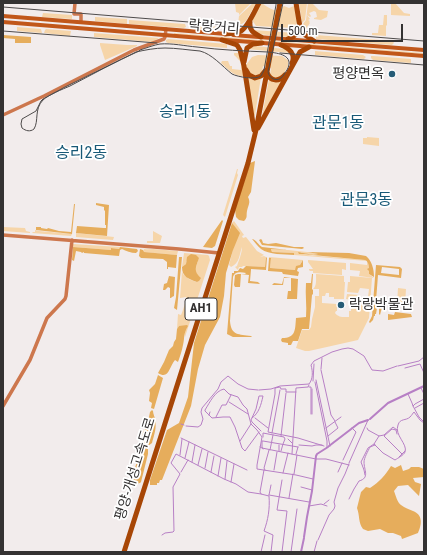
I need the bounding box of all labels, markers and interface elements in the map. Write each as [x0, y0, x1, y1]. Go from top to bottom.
scale bar [283, 16, 405, 42]
street label: 락랑거리 [188, 17, 240, 39]
text: 500 m [288, 24, 318, 38]
place label: 평양면옥 [332, 66, 384, 82]
marker: 평양면옥 [387, 69, 397, 79]
district label: 승리1동 [159, 103, 211, 123]
district label: 관문1동 [312, 114, 364, 134]
district label: 승리2동 [55, 144, 107, 164]
district label: 관문3동 [340, 191, 392, 211]
place label: 락랑박물관 [349, 297, 413, 313]
road number: AH1 [185, 298, 217, 320]
marker: 락랑박물관 [336, 300, 346, 310]
street label: 평양-개성고속도로 [112, 416, 160, 522]

